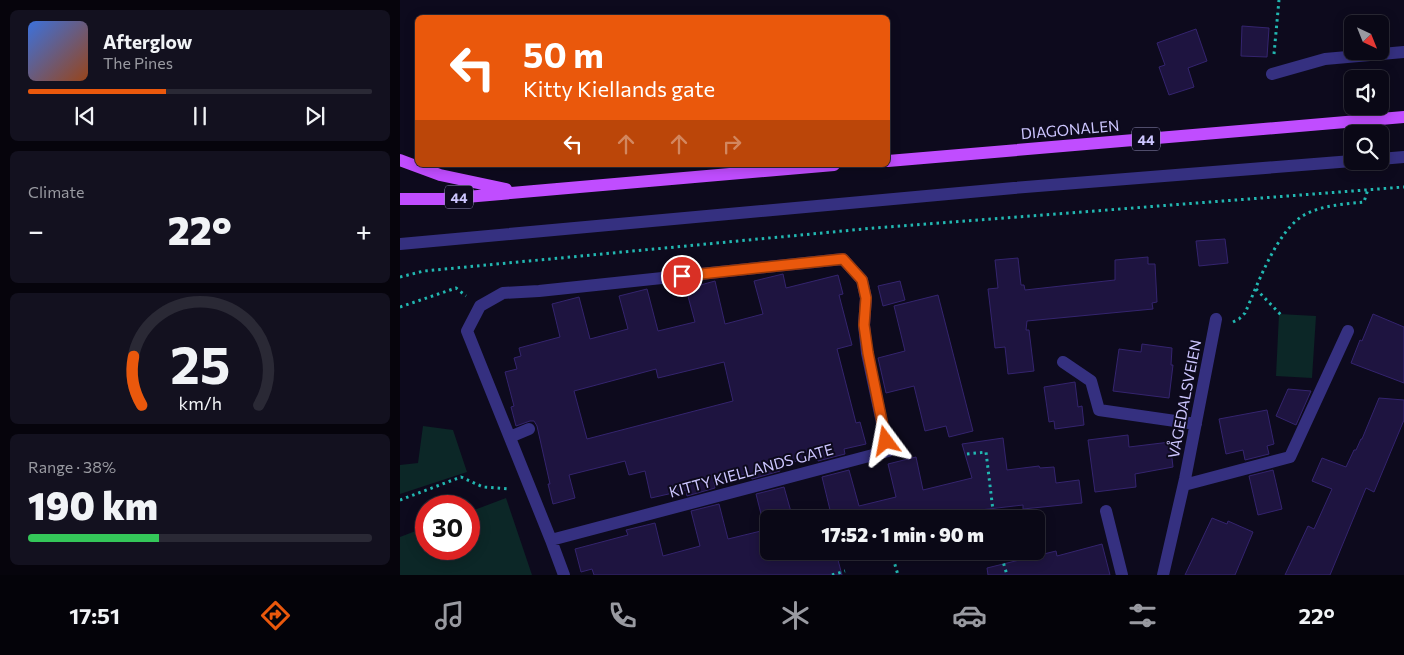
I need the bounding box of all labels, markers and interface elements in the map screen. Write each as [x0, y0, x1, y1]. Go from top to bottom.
north arrow [1344, 15, 1389, 60]
map controls [1344, 15, 1389, 170]
text: Afterglow [103, 30, 192, 53]
text: 50 m [523, 32, 604, 75]
icon: left [440, 35, 505, 100]
text: The Pines [103, 53, 173, 72]
button: sound [1344, 70, 1389, 115]
text: Kitty Kiellands gate [523, 75, 715, 102]
icon: previous [71, 102, 99, 130]
icon: pause [186, 102, 214, 130]
icon: next [301, 102, 329, 130]
street label: DIAGONALEN [1020, 116, 1120, 142]
button: search [1344, 125, 1389, 170]
road number: 44 [1132, 128, 1160, 150]
icon: left [559, 130, 587, 158]
icon: ahead [612, 130, 640, 158]
icon: ahead [665, 130, 693, 158]
icon: right [718, 130, 746, 158]
text: Climate [28, 182, 84, 201]
road number: 44 [445, 186, 473, 208]
text: 22° [168, 206, 232, 253]
text: − [28, 213, 44, 247]
text: + [356, 213, 372, 247]
pin [661, 255, 703, 297]
icon: arrive [668, 262, 696, 290]
text: 25 [170, 331, 230, 395]
street label: VÅGEDALSVEIEN [1163, 338, 1204, 460]
text: km/h [178, 392, 222, 414]
position arrow [859, 414, 911, 466]
street label: KITTY KIELLANDS GATE [667, 439, 835, 501]
text: Range · 38% [28, 457, 116, 476]
text: 190 km [28, 481, 158, 528]
speed limit sign: 30 [415, 495, 480, 560]
text: 17:52 · 1 min · 90 m [821, 523, 984, 546]
icon: directions [258, 598, 293, 633]
icon: music [432, 598, 467, 633]
icon: phone [605, 598, 640, 633]
icon: climate [778, 598, 813, 633]
icon: car [952, 598, 987, 633]
icon: filters [1125, 598, 1160, 633]
text: 17:51 [69, 602, 120, 629]
text: 22° [1298, 602, 1335, 629]

